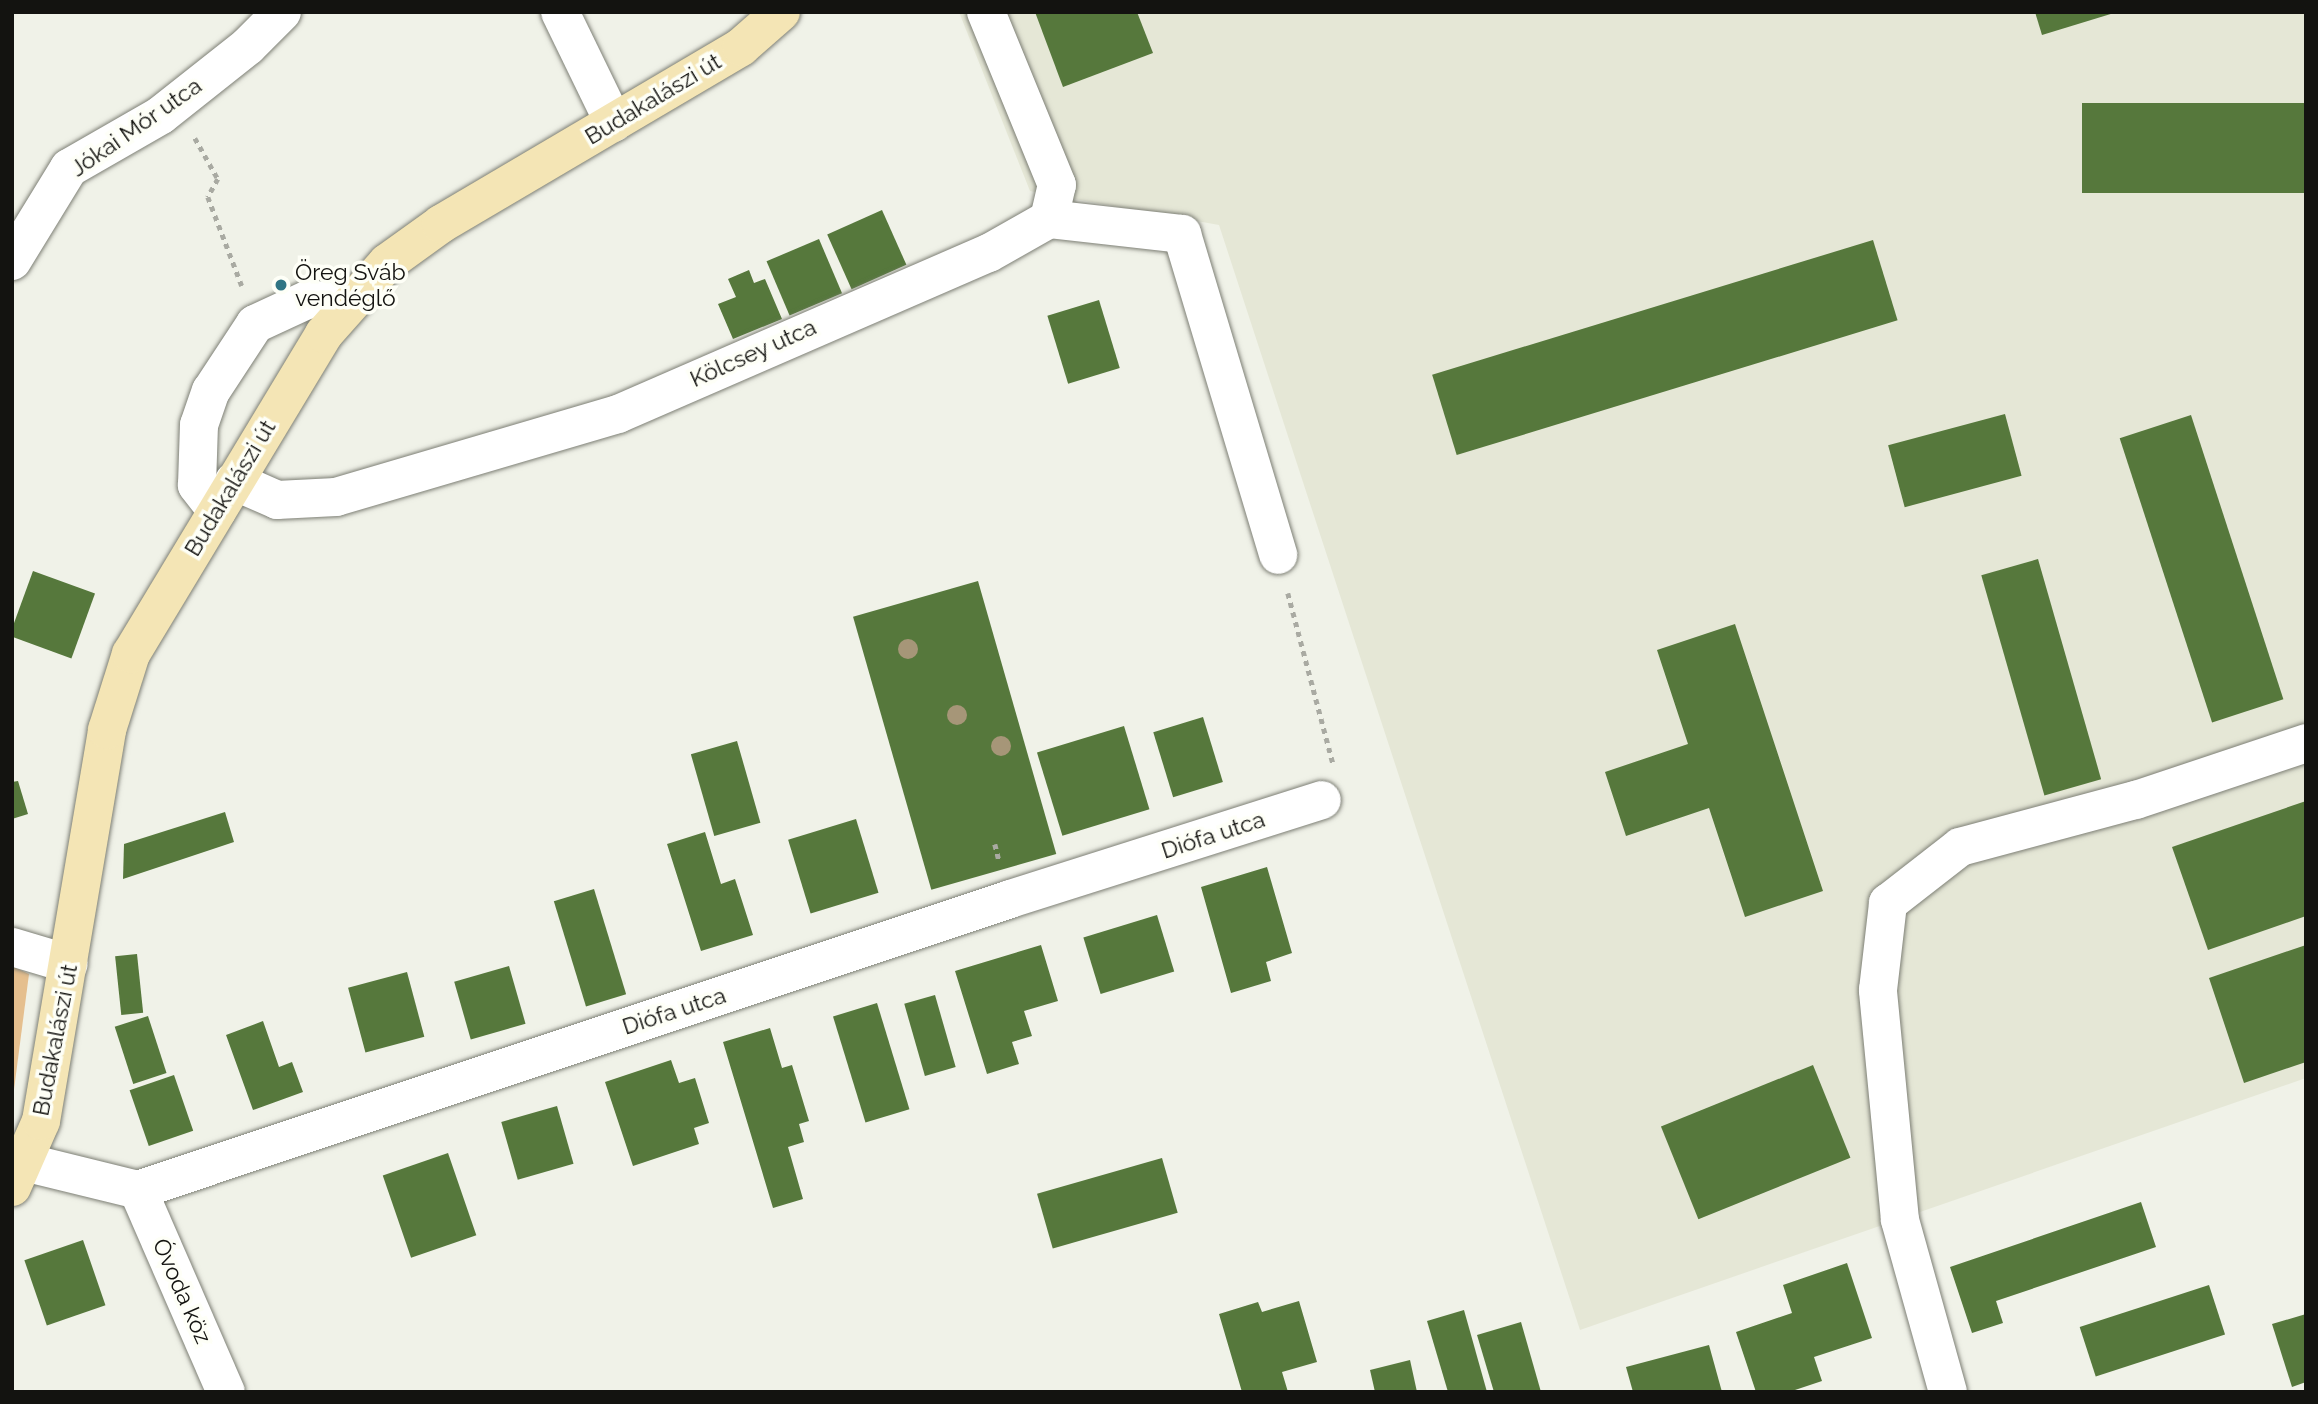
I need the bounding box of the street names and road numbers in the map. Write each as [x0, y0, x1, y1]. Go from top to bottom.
street label: Budakalászi út [580, 48, 726, 150]
street label: Jókai Mór utca [65, 72, 207, 182]
street label: Kölcsey utca [685, 313, 821, 393]
street label: Budakalászi út [179, 415, 281, 561]
street label: Diófa utca [1158, 805, 1268, 865]
street label: Budakalászi út [27, 962, 83, 1118]
street label: Diófa utca [619, 981, 729, 1041]
street label: Óvoda köz [147, 1234, 217, 1348]

